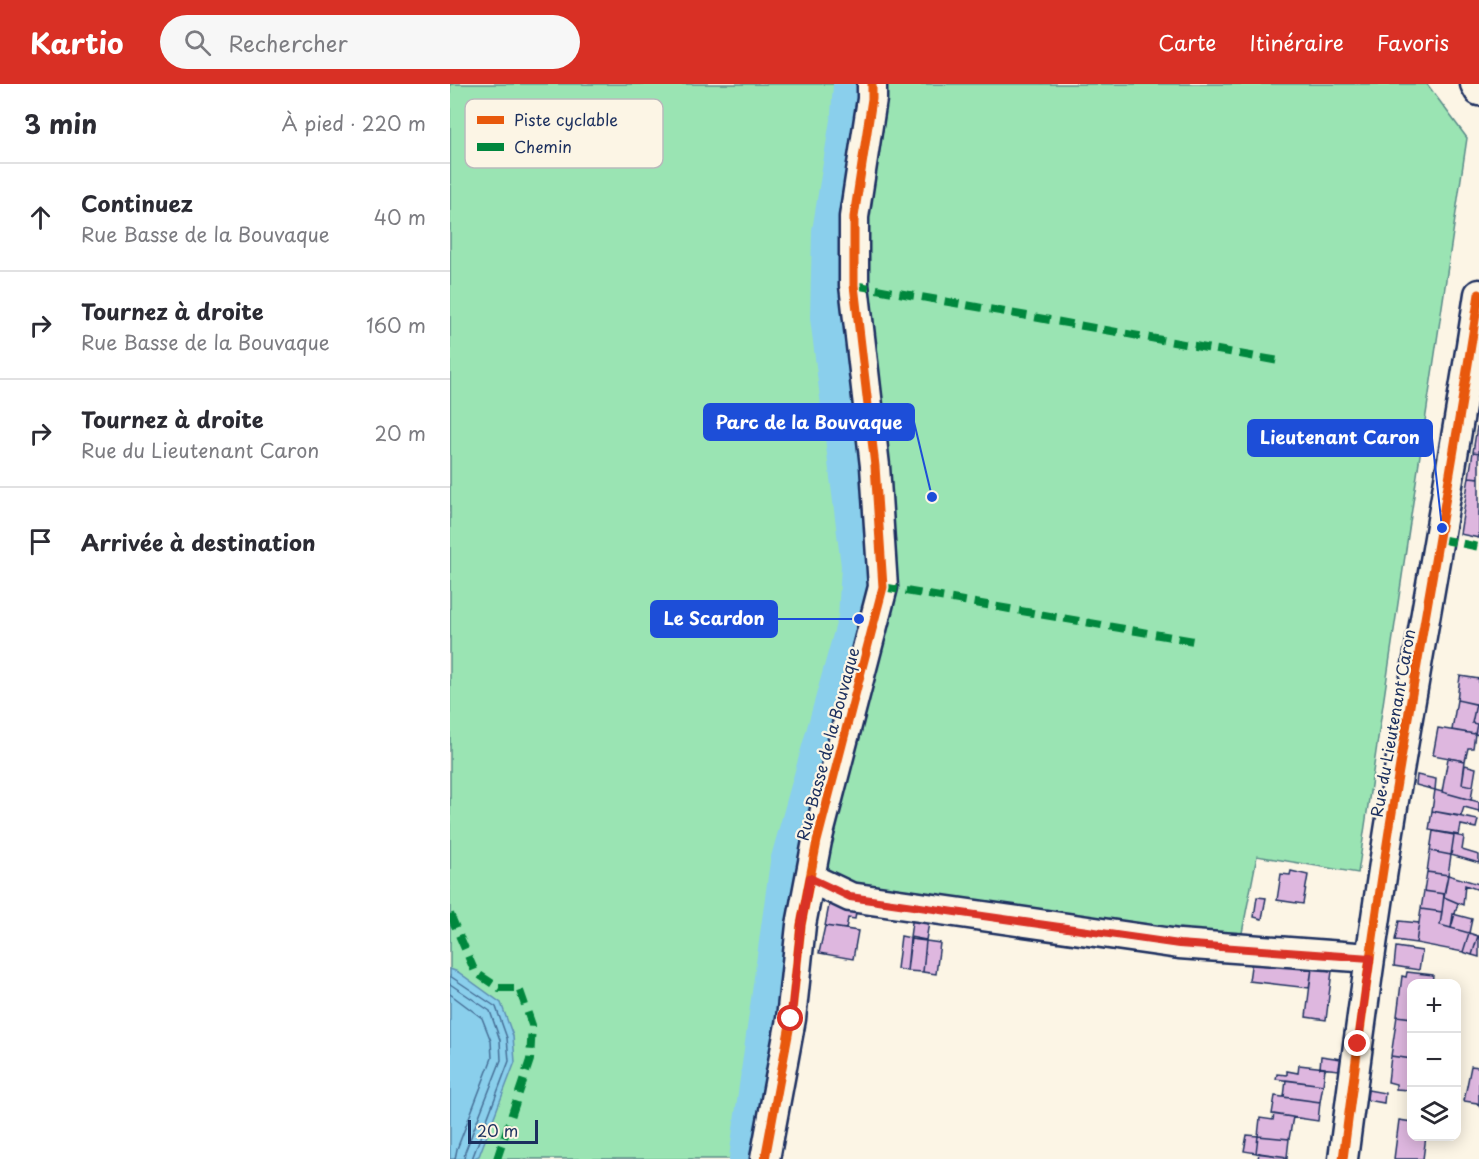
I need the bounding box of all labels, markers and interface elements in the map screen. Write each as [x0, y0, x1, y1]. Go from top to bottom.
search box [160, 15, 580, 69]
text: Kartio [30, 21, 124, 64]
icon: search [181, 26, 214, 59]
text: Rechercher [229, 26, 348, 59]
text: Carte [1158, 26, 1217, 58]
text: Itinéraire [1250, 26, 1344, 58]
text: Favoris [1377, 26, 1449, 58]
legend [465, 99, 663, 168]
text: 3 min [24, 104, 97, 143]
text: Piste cyclable [514, 107, 618, 131]
text: À pied · 220 m [282, 108, 426, 138]
text: Chemin [514, 134, 572, 158]
text: Continuez [81, 186, 193, 219]
icon: ahead [24, 201, 57, 234]
text: 40 m [374, 202, 426, 232]
text: Rue Basse de la Bouvaque [81, 219, 330, 249]
text: Tournez à droite [81, 294, 264, 327]
icon: right [24, 309, 57, 342]
text: 160 m [366, 310, 426, 340]
text: Rue Basse de la Bouvaque [81, 327, 330, 357]
text: Tournez à droite [81, 402, 264, 435]
callout: Parc de la Bouvaque [704, 404, 914, 440]
text: Parc de la Bouvaque [716, 408, 902, 435]
icon: right [24, 417, 57, 450]
text: 20 m [374, 418, 426, 448]
callout: Lieutenant Caron [1248, 420, 1432, 456]
text: Lieutenant Caron [1260, 423, 1420, 450]
text: Rue du Lieutenant Caron [81, 435, 319, 465]
icon: arrive [24, 525, 57, 558]
text: Arrivée à destination [81, 525, 315, 558]
callout: Le Scardon [651, 601, 777, 637]
text: Le Scardon [663, 604, 765, 631]
street label: Rue du Lieutenant Caron [1364, 627, 1420, 819]
street label: Rue Basse de la Bouvaque [790, 644, 864, 843]
map controls [1407, 979, 1461, 1141]
button: + [1407, 979, 1461, 1033]
route start [777, 1005, 803, 1031]
route end [1344, 1030, 1370, 1056]
button: − [1407, 1033, 1461, 1087]
button: layers [1407, 1087, 1461, 1141]
scale bar [468, 1117, 538, 1144]
text: 20 m [477, 1118, 518, 1142]

